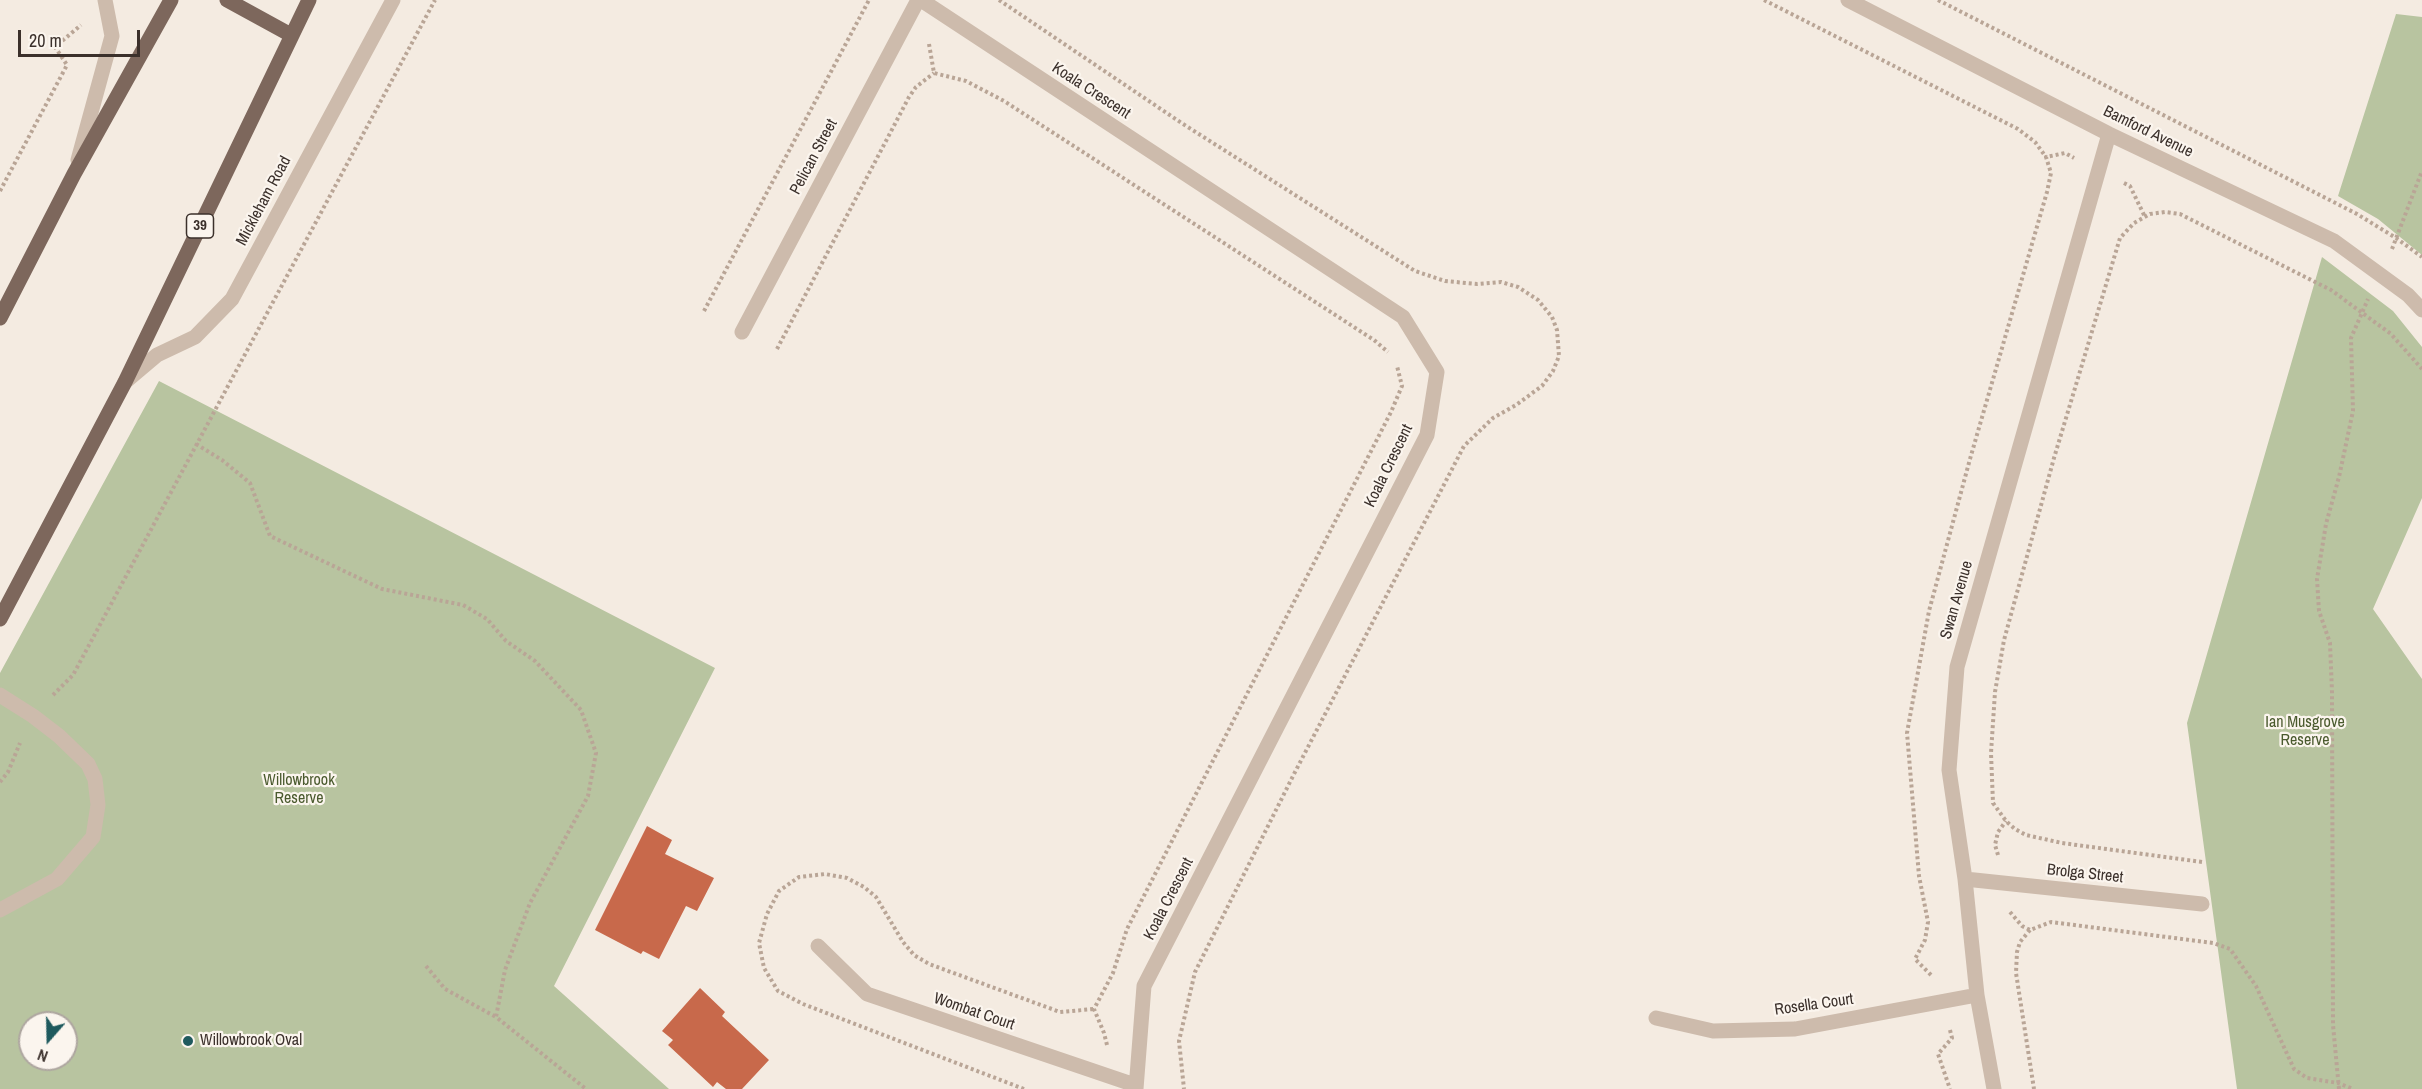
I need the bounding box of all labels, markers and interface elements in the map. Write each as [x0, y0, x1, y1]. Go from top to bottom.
scale bar [21, 18, 142, 56]
text: 20 m [29, 28, 62, 53]
street label: Koala Crescent [1048, 59, 1134, 123]
street label: Bamford Avenue [2100, 102, 2196, 162]
street label: Pelican Street [786, 116, 842, 198]
street label: Mickleham Road [232, 153, 296, 249]
road number: 39 [186, 214, 214, 238]
street label: Koala Crescent [1361, 421, 1417, 511]
street label: Swan Avenue [1937, 559, 1977, 641]
park label: Ian Musgrove Reserve [2265, 713, 2345, 751]
park label: Willowbrook Reserve [263, 771, 335, 809]
street label: Koala Crescent [1140, 855, 1198, 943]
street label: Brolga Street [2046, 860, 2124, 888]
street label: Wombat Court [931, 989, 1017, 1035]
street label: Rosella Court [1773, 990, 1855, 1020]
north arrow [18, 1011, 78, 1071]
place label: Willowbrook Oval [200, 1031, 302, 1051]
marker: Willowbrook Oval [181, 1034, 195, 1048]
text: N [34, 1044, 51, 1068]

